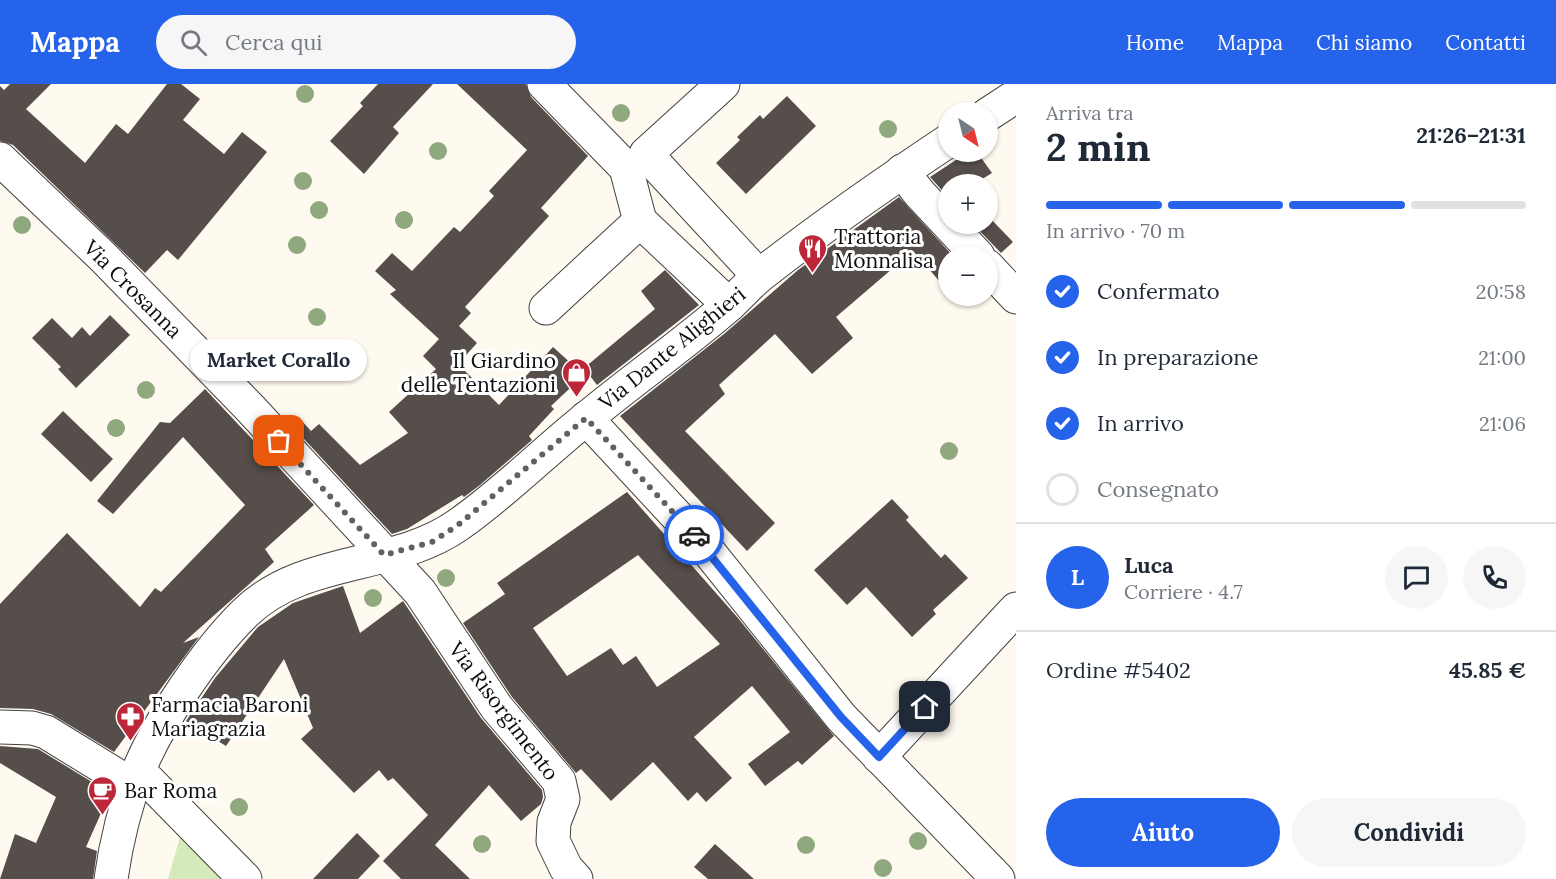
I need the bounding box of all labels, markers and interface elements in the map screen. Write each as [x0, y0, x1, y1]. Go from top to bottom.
search box [156, 15, 576, 69]
text: Mappa [30, 24, 120, 60]
icon: search [177, 26, 210, 59]
text: Cerca qui [225, 28, 322, 56]
text: Home [1126, 29, 1184, 56]
text: Mappa [1217, 29, 1283, 56]
text: Chi siamo [1316, 29, 1412, 56]
text: Contatti [1445, 29, 1526, 56]
text: Arriva tra [1046, 100, 1134, 125]
north arrow [938, 102, 998, 162]
map controls [938, 102, 998, 306]
text: 21:26–21:31 [1416, 121, 1526, 149]
text: 2 min [1046, 122, 1151, 172]
button: + [938, 174, 998, 234]
text: In arrivo · 70 m [1046, 218, 1185, 243]
place label: Trattoria Monnalisa [834, 223, 934, 274]
restaurant icon: Trattoria Monnalisa [797, 232, 829, 274]
street label: Via Crosanna [77, 233, 188, 344]
button: − [938, 246, 998, 306]
icon: check [1046, 275, 1079, 308]
text: Confermato [1097, 277, 1220, 305]
text: 20:58 [1476, 279, 1526, 304]
street label: Via Dante Alighieri [592, 280, 751, 416]
callout: Market Corallo [190, 339, 368, 381]
icon: check [1046, 341, 1079, 374]
text: In preparazione [1097, 343, 1259, 371]
text: 21:00 [1478, 345, 1526, 370]
text: Market Corallo [207, 347, 350, 372]
place label: Il Giardino delle Tentazioni [401, 347, 556, 398]
shop icon: Il Giardino delle Tentazioni [561, 356, 593, 398]
icon: check [1046, 407, 1079, 440]
text: In arrivo [1097, 409, 1184, 437]
text: 21:06 [1479, 411, 1526, 436]
pin [253, 415, 304, 466]
icon: bag [262, 424, 295, 457]
text: Consegnato [1097, 475, 1219, 503]
courier [664, 505, 724, 565]
icon: car [678, 519, 711, 552]
button: chat [1385, 546, 1448, 609]
button: phone [1463, 546, 1526, 609]
text: Luca [1124, 551, 1174, 579]
text: L [1071, 563, 1084, 591]
text: Corriere · 4.7 [1124, 579, 1243, 604]
street label: Via Risorgimento [442, 635, 565, 786]
text: Ordine #5402 [1046, 656, 1191, 684]
text: 45.85 € [1449, 656, 1526, 684]
pin [899, 681, 950, 732]
icon: home [908, 690, 941, 723]
place label: Farmacia Baroni Mariagrazia [151, 691, 309, 742]
pharmacy icon: Farmacia Baroni Mariagrazia [114, 700, 146, 742]
cafe icon: Bar Roma [87, 774, 119, 816]
place label: Bar Roma [124, 777, 218, 804]
button: Aiuto [1046, 798, 1280, 867]
button: Condividi [1292, 798, 1526, 867]

